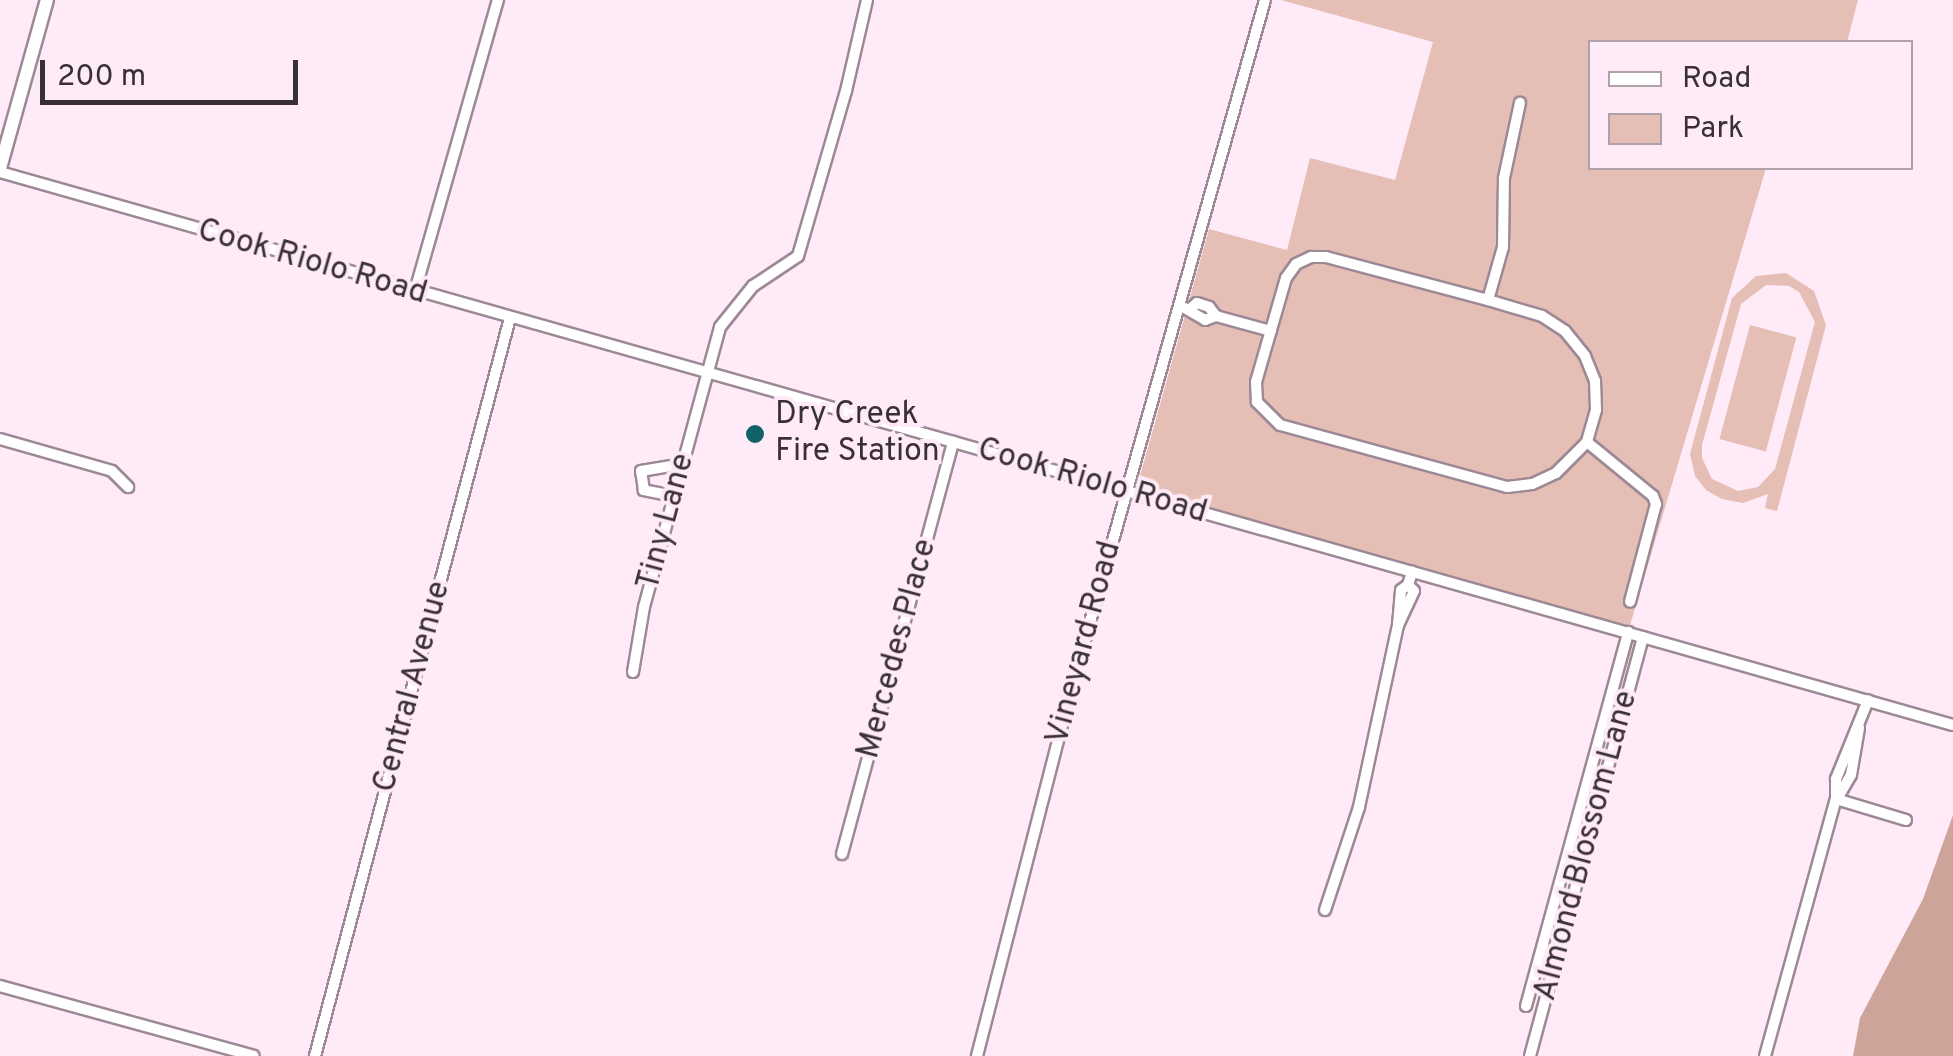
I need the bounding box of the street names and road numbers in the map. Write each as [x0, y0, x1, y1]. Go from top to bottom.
street label: Cook Riolo Road [193, 212, 431, 314]
street label: Cook Riolo Road [973, 431, 1211, 533]
street label: Tiny Lane [630, 449, 704, 595]
street label: Mercedes Place [850, 535, 946, 763]
street label: Vineyard Road [1039, 537, 1131, 749]
street label: Central Avenue [366, 577, 460, 797]
street label: Almond Blossom Lane [1527, 687, 1647, 1005]

